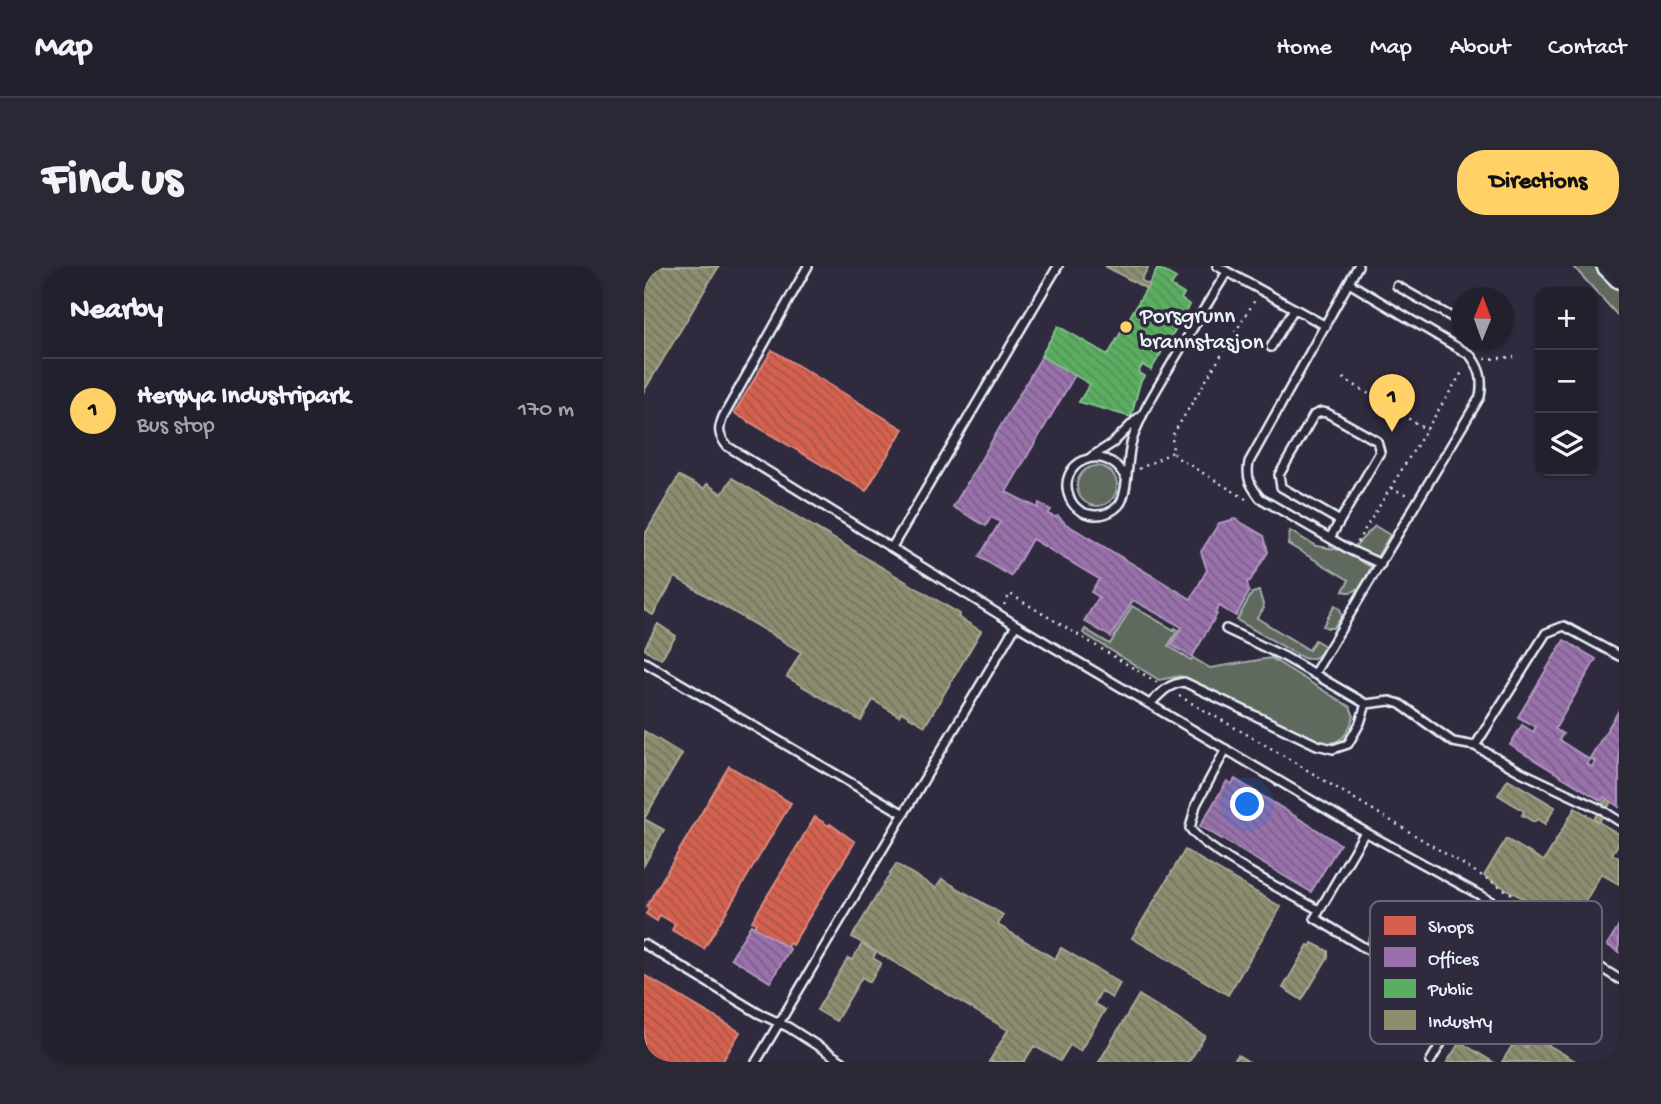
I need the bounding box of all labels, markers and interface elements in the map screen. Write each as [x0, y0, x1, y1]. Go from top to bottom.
text: Map [35, 29, 92, 67]
text: Home [1276, 34, 1332, 63]
text: Map [1370, 34, 1412, 63]
text: About [1450, 34, 1510, 63]
text: Contact [1548, 34, 1626, 63]
button: Directions [1457, 150, 1619, 215]
text: Find us [42, 153, 182, 211]
north arrow [1451, 287, 1514, 350]
map controls [1535, 287, 1598, 476]
button: + [1535, 287, 1598, 350]
text: Nearby [70, 294, 163, 329]
place label: Porsgrunn brannstasjon [1139, 304, 1264, 357]
marker: Porsgrunn brannstasjon [1118, 319, 1134, 335]
button: − [1535, 350, 1598, 413]
pin: 1 [1369, 374, 1415, 432]
text: Herøya Industripark [137, 382, 350, 413]
text: 1 [88, 397, 98, 424]
text: 170 m [518, 397, 574, 424]
text: Bus stop [137, 413, 215, 440]
button: layers [1535, 413, 1598, 476]
your location [1230, 787, 1264, 821]
legend [1370, 901, 1602, 1044]
text: Shops [1428, 917, 1474, 940]
text: Offices [1428, 949, 1479, 972]
text: Public [1427, 980, 1473, 1003]
text: Industry [1428, 1012, 1493, 1035]

